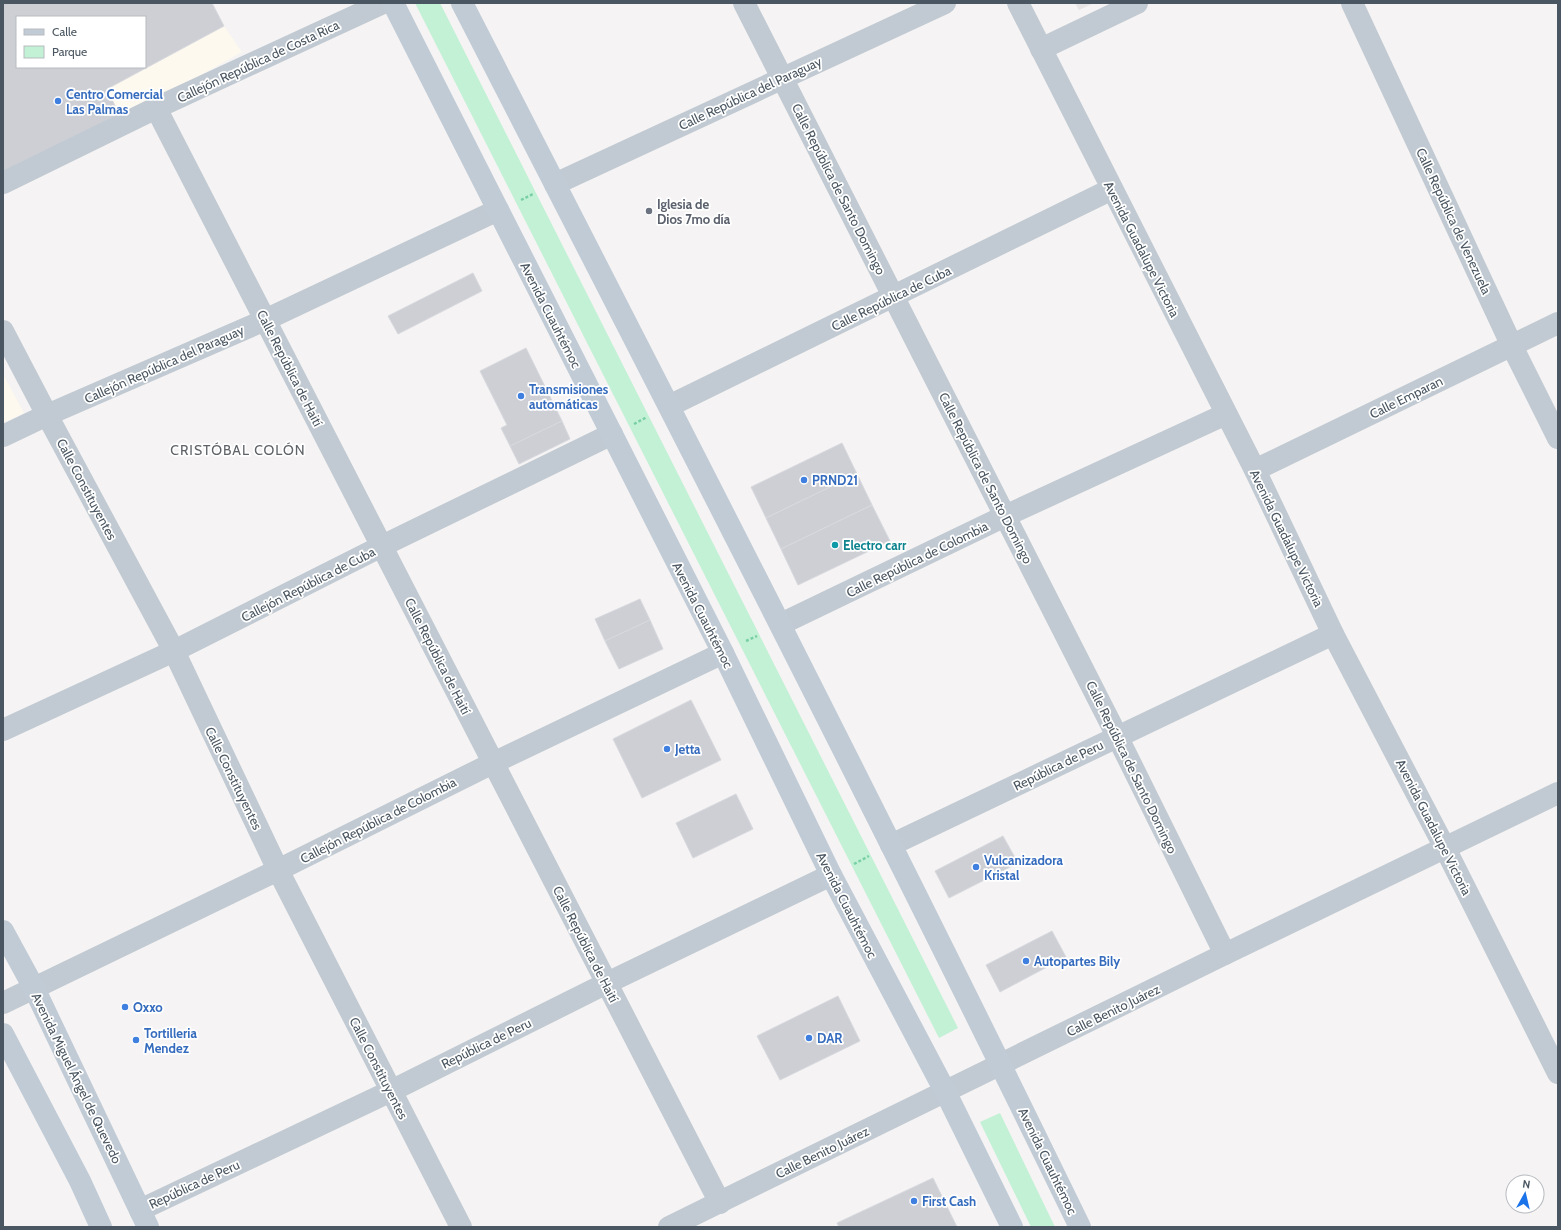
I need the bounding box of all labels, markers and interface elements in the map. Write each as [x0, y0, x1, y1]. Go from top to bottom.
legend [16, 16, 146, 68]
street label: Callejón República de Costa Rica [174, 16, 343, 107]
text: Calle [52, 24, 77, 39]
text: Parque [52, 44, 87, 59]
street label: Calle República del Paraguay [676, 53, 824, 133]
place label: Centro Comercial Las Palmas [66, 86, 163, 117]
marker: Centro Comercial Las Palmas [53, 96, 63, 106]
street label: Calle República de Santo Domingo [789, 101, 889, 277]
street label: Calle República de Venezuela [1413, 145, 1495, 297]
street label: Avenida Guadalupe Victoria [1101, 178, 1184, 320]
place label: Iglesia de Dios 7mo día [657, 196, 731, 227]
marker: Iglesia de Dios 7mo día [644, 206, 654, 216]
street label: Avenida Cuauhtémoc [517, 259, 585, 371]
street label: Calle República de Cuba [829, 262, 954, 334]
street label: Calle República de Haití [254, 307, 326, 429]
street label: Callejón República del Paraguay [82, 321, 247, 407]
street label: Calle Emparan [1367, 372, 1445, 422]
place label: Transmisiones automáticas [529, 381, 609, 412]
street label: Calle República de Santo Domingo [936, 390, 1036, 566]
marker: Transmisiones automáticas [516, 391, 526, 401]
street label: Calle Constituyentes [54, 436, 121, 543]
district label: CRISTÓBAL COLÓN [170, 441, 306, 459]
street label: Avenida Guadalupe Victoria [1247, 467, 1328, 610]
place label: PRND21 [812, 472, 858, 488]
marker: PRND21 [799, 475, 809, 485]
street label: Calle República de Colombia [843, 517, 991, 600]
place label: Electro carr [843, 537, 907, 553]
marker: Electro carr [830, 540, 840, 550]
street label: Callejón República de Cuba [238, 543, 379, 626]
street label: Avenida Cuauhtémoc [669, 559, 737, 671]
street label: Calle República de Haití [402, 595, 474, 717]
street label: Calle República de Santo Domingo [1083, 678, 1181, 856]
street label: Calle Constituyentes [202, 724, 266, 833]
street label: República de Peru [1010, 736, 1106, 794]
place label: Jetta [674, 741, 701, 757]
marker: Jetta [662, 744, 672, 754]
street label: Avenida Guadalupe Victoria [1393, 756, 1476, 898]
street label: Callejón República de Colombia [297, 773, 460, 867]
street label: Avenida Cuauhtémoc [813, 849, 881, 961]
place label: Vulcanizadora Kristal [984, 852, 1063, 883]
marker: Vulcanizadora Kristal [971, 862, 981, 872]
street label: Calle República de Haití [550, 883, 622, 1005]
place label: Autopartes Bily [1034, 953, 1120, 969]
marker: Autopartes Bily [1021, 956, 1031, 966]
street label: Calle Benito Juárez [1064, 981, 1162, 1039]
street label: Avenida Miguel Ángel de Quevedo [29, 990, 126, 1166]
place label: Oxxo [133, 999, 163, 1015]
marker: Oxxo [120, 1002, 130, 1012]
street label: Calle Constituyentes [346, 1014, 412, 1122]
street label: República de Peru [438, 1014, 534, 1072]
place label: Tortilleria Mendez [144, 1025, 197, 1056]
place label: DAR [817, 1030, 842, 1046]
marker: DAR [804, 1033, 814, 1043]
marker: Tortilleria Mendez [131, 1035, 141, 1045]
street label: Avenida Cuauhtémoc [1015, 1105, 1081, 1217]
street label: Calle Benito Juárez [773, 1123, 871, 1181]
street label: República de Peru [146, 1156, 242, 1212]
north arrow [1505, 1174, 1545, 1214]
text: N [1522, 1177, 1531, 1192]
place label: First Cash [922, 1193, 976, 1209]
marker: First Cash [909, 1196, 919, 1206]

